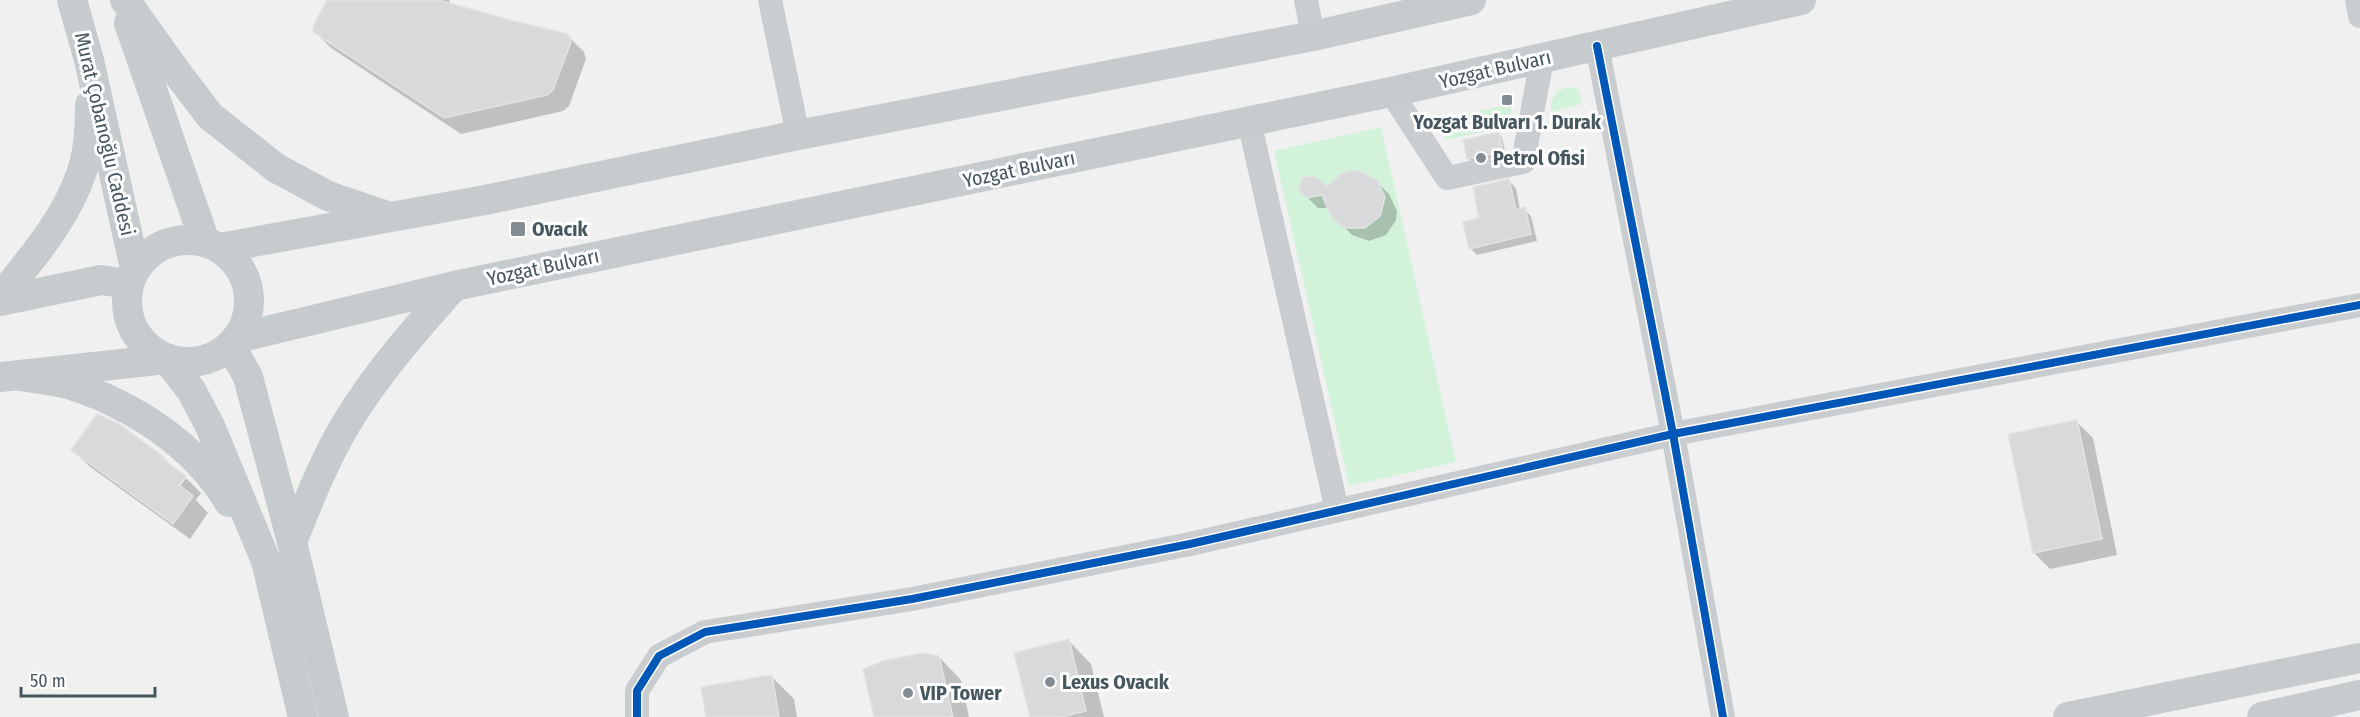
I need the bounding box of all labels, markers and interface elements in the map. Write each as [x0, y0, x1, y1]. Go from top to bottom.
street label: Murat Çobanoğlu Caddesi [69, 30, 140, 238]
street label: Yozgat Bulvarı [1437, 44, 1553, 94]
marker: Yozgat Bulvarı 1. Durak [1500, 93, 1514, 107]
place label: Yozgat Bulvarı 1. Durak [1412, 110, 1602, 134]
street label: Yozgat Bulvarı [961, 145, 1077, 193]
place label: Petrol Ofisi [1493, 146, 1585, 170]
marker: Petrol Ofisi [1474, 151, 1488, 165]
place label: Ovacık [532, 217, 588, 241]
marker: Ovacık [509, 220, 527, 238]
street label: Yozgat Bulvarı [485, 243, 601, 291]
scale bar [21, 660, 154, 698]
text: 50 m [30, 670, 66, 692]
place label: Lexus Ovacık [1062, 670, 1170, 694]
marker: Lexus Ovacık [1043, 675, 1057, 689]
place label: VIP Tower [919, 681, 1002, 705]
marker: VIP Tower [901, 686, 915, 700]

